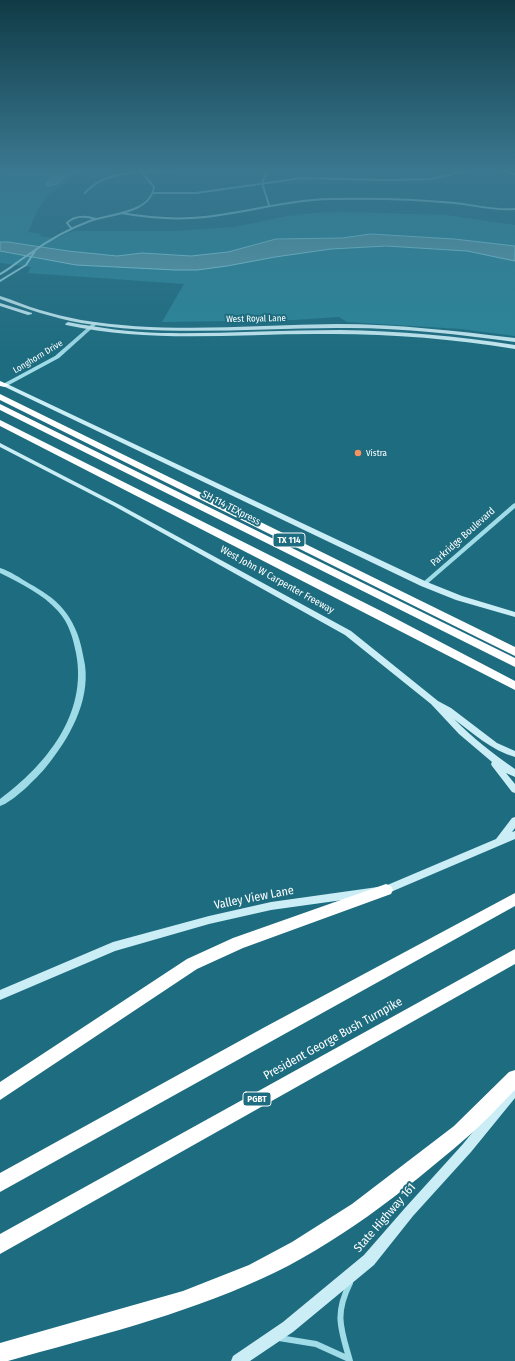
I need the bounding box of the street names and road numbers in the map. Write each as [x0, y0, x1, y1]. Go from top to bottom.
street label: West Royal Lane [226, 313, 286, 325]
street label: Longhorn Drive [11, 338, 65, 376]
street label: SH 114 TEXpress [200, 488, 262, 528]
street label: Parkridge Boulevard [428, 505, 498, 569]
road number: TX 114 [273, 533, 305, 547]
street label: West John W Carpenter Freeway [218, 544, 336, 616]
street label: Valley View Lane [213, 883, 295, 913]
street label: President George Bush Turnpike [261, 995, 405, 1083]
road number: PGBT [243, 1092, 271, 1106]
street label: State Highway 161 [351, 1181, 419, 1255]

